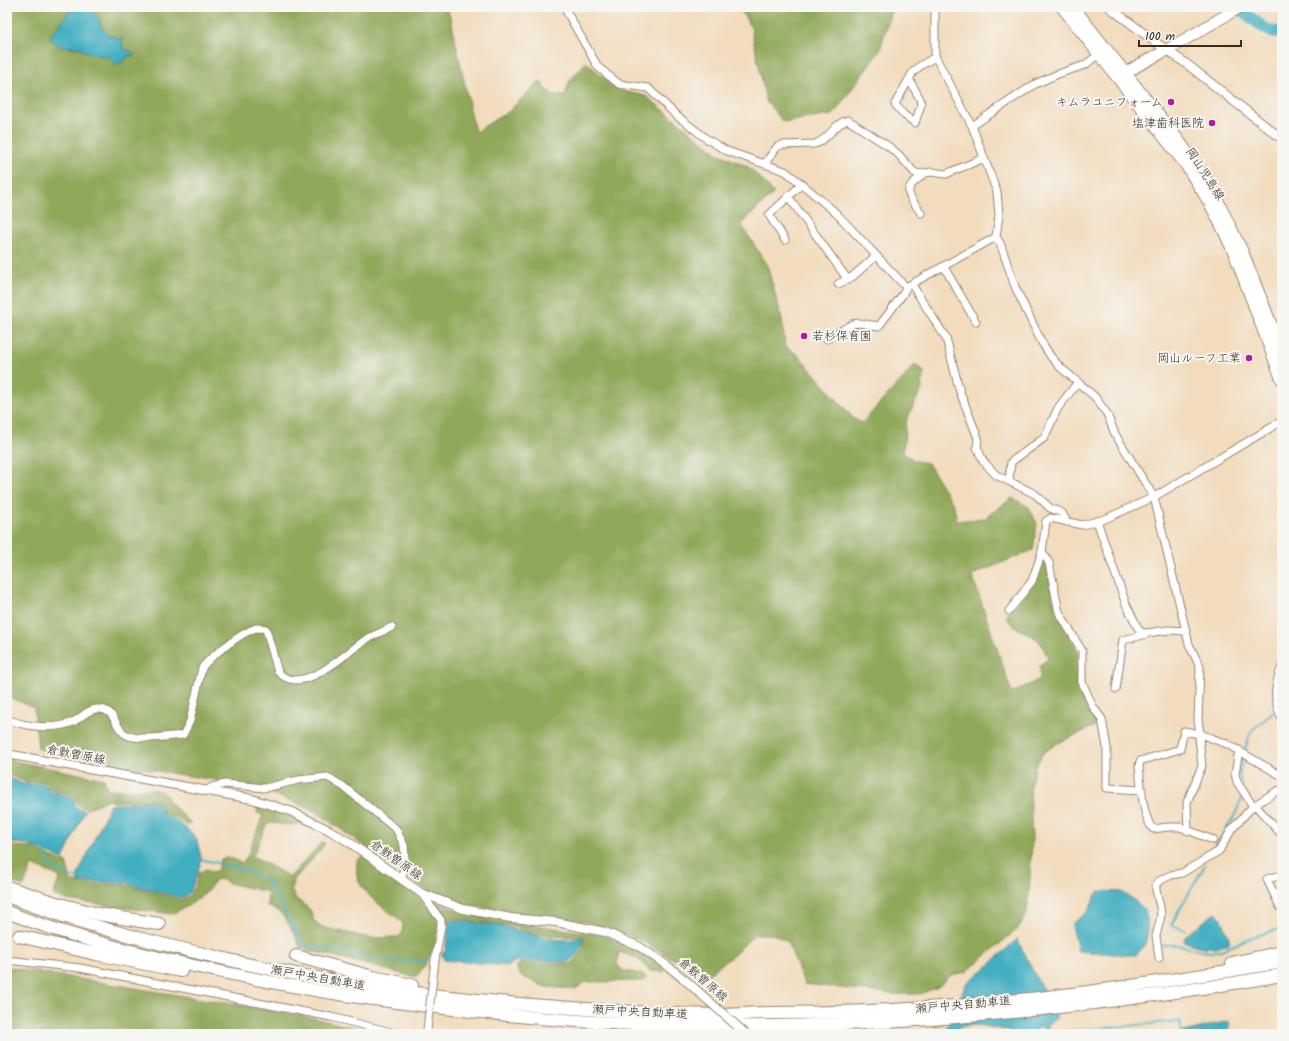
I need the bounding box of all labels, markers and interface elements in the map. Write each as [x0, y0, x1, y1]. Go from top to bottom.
scale bar [1139, 22, 1241, 48]
text: 100 m [1145, 27, 1176, 46]
place label: キムラユニフォーム [1056, 93, 1163, 112]
marker: キムラユニフォーム [1166, 97, 1176, 107]
place label: 塩津歯科医院 [1132, 114, 1204, 133]
marker: 塩津歯科医院 [1207, 118, 1217, 128]
street label: 岡山児島線 [1181, 144, 1229, 204]
place label: 若杉保育園 [812, 327, 872, 346]
marker: 若杉保育園 [799, 331, 809, 341]
place label: 岡山ルーフ工業 [1157, 349, 1241, 368]
marker: 岡山ルーフ工業 [1244, 353, 1254, 363]
street label: 倉敷曽原線 [45, 740, 107, 770]
street label: 倉敷曽原線 [366, 835, 426, 885]
street label: 倉敷曽原線 [674, 953, 732, 1007]
street label: 瀬戸中央自動車道 [269, 960, 367, 996]
street label: 瀬戸中央自動車道 [914, 991, 1012, 1019]
street label: 瀬戸中央自動車道 [592, 1000, 688, 1024]

